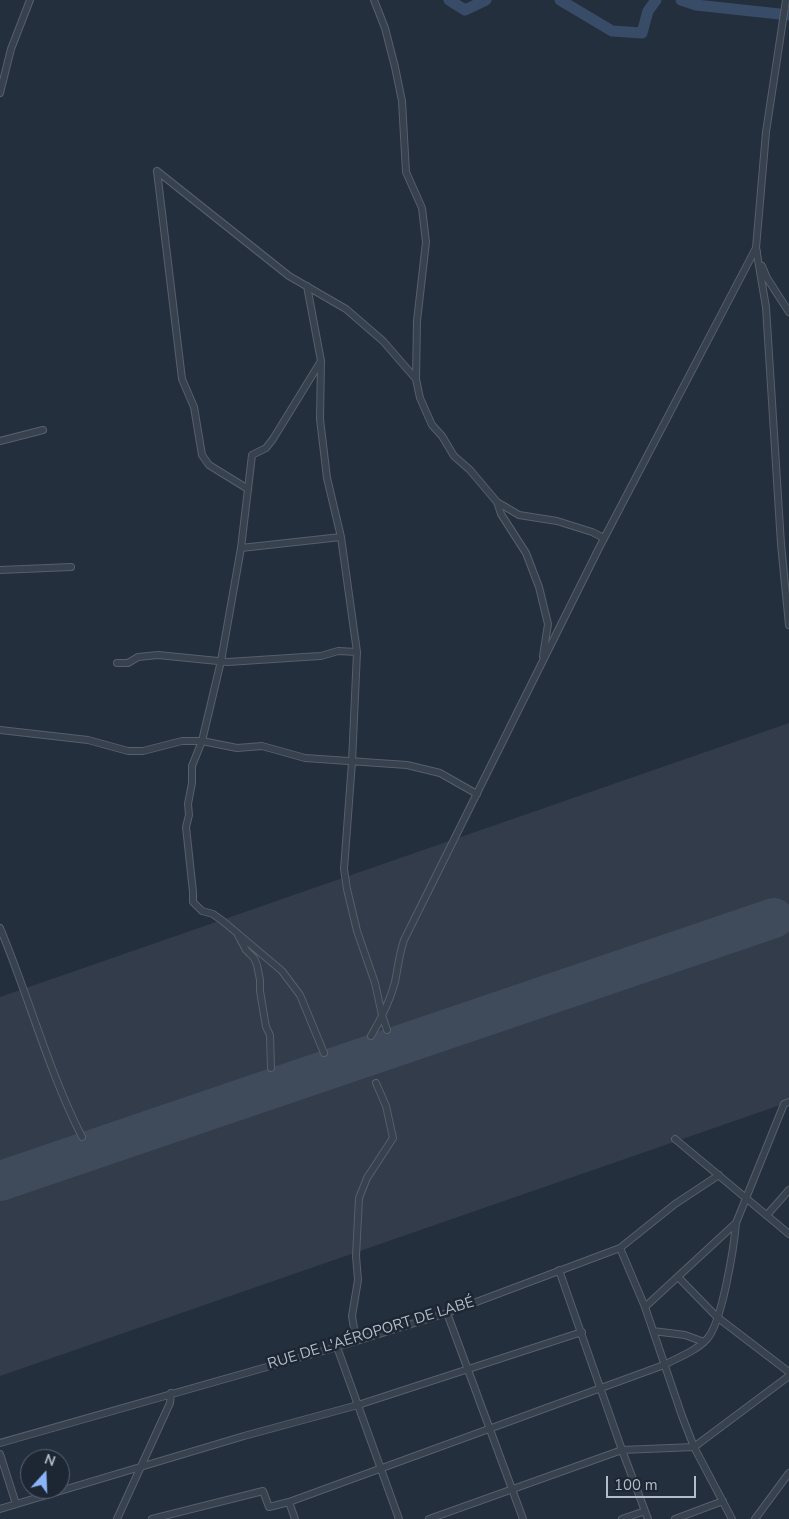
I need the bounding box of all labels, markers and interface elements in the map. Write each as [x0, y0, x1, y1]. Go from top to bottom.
street label: RUE DE L'AÉROPORT DE LABÉ [266, 1294, 476, 1374]
north arrow [20, 1449, 70, 1499]
text: N [42, 1450, 58, 1471]
scale bar [609, 1466, 699, 1498]
text: 100 m [614, 1475, 658, 1495]

